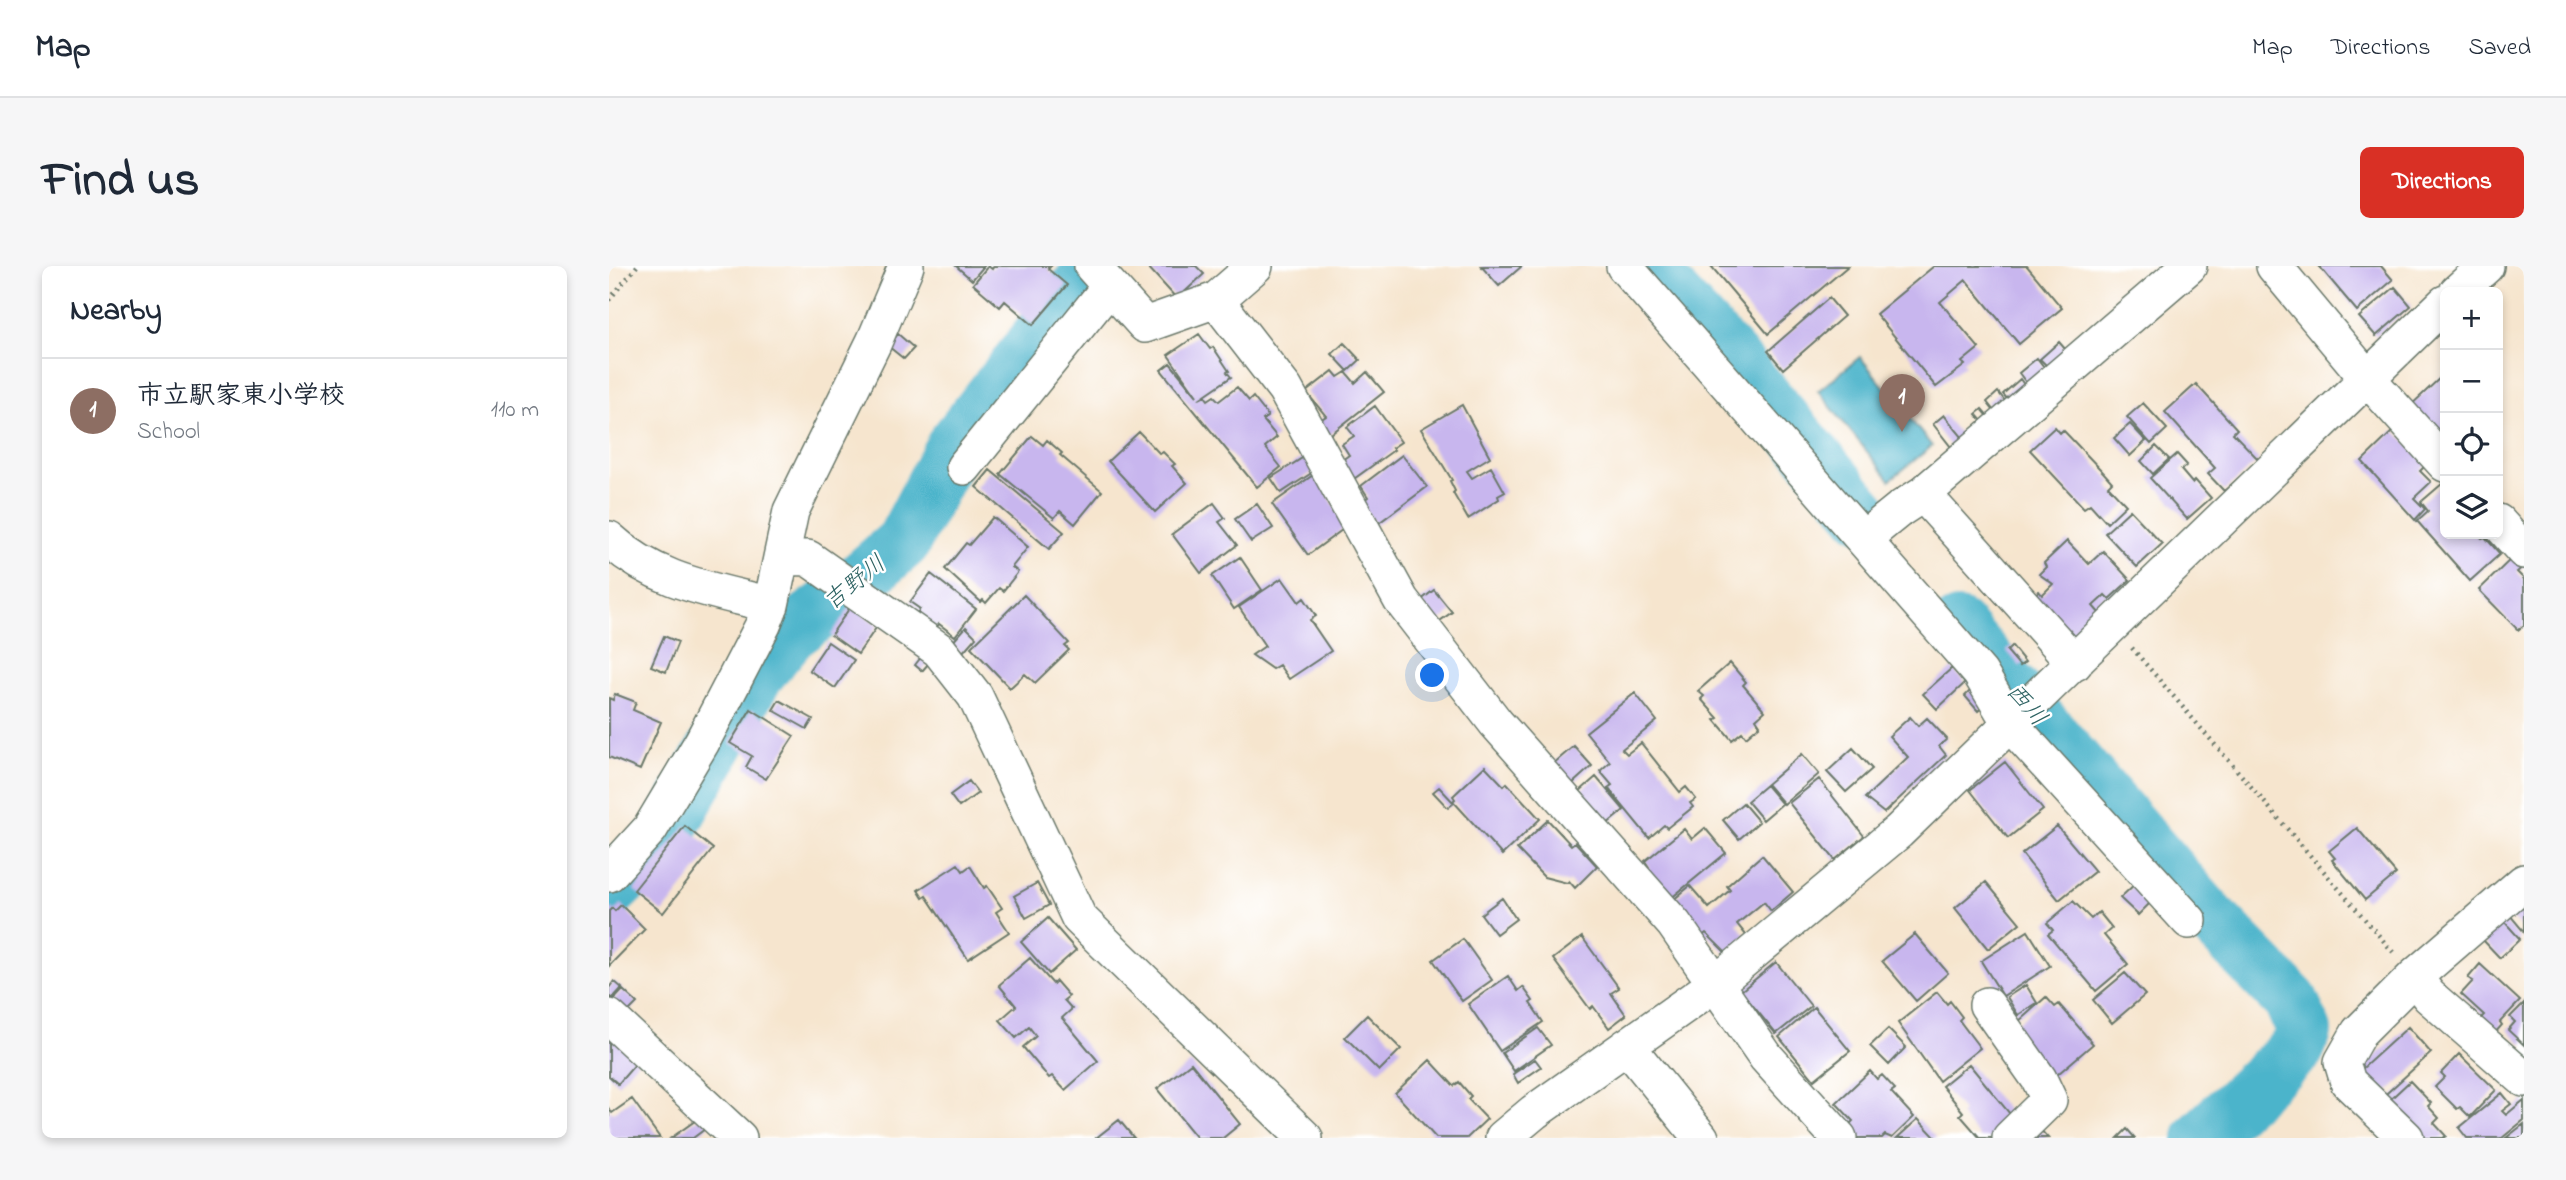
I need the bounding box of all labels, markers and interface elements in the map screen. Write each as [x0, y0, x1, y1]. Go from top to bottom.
text: Map [35, 24, 91, 72]
text: Map [2252, 31, 2293, 66]
text: Directions [2331, 31, 2430, 66]
text: Saved [2468, 31, 2531, 66]
text: Find us [42, 146, 199, 218]
button: Directions [2360, 147, 2524, 218]
map controls [2440, 287, 2503, 539]
button: + [2440, 287, 2503, 350]
text: Nearby [70, 290, 162, 334]
button: − [2440, 350, 2503, 413]
pin: 1 [1879, 374, 1925, 432]
text: 市立駅家東小学校 [137, 378, 345, 416]
text: 1 [89, 394, 97, 427]
text: 110 m [491, 394, 539, 427]
button: locate [2440, 413, 2503, 476]
text: School [137, 416, 200, 449]
button: layers [2440, 476, 2503, 539]
water label: 吉野川 [817, 548, 895, 620]
your location [1415, 658, 1449, 692]
water label: 西川 [1996, 676, 2054, 735]

